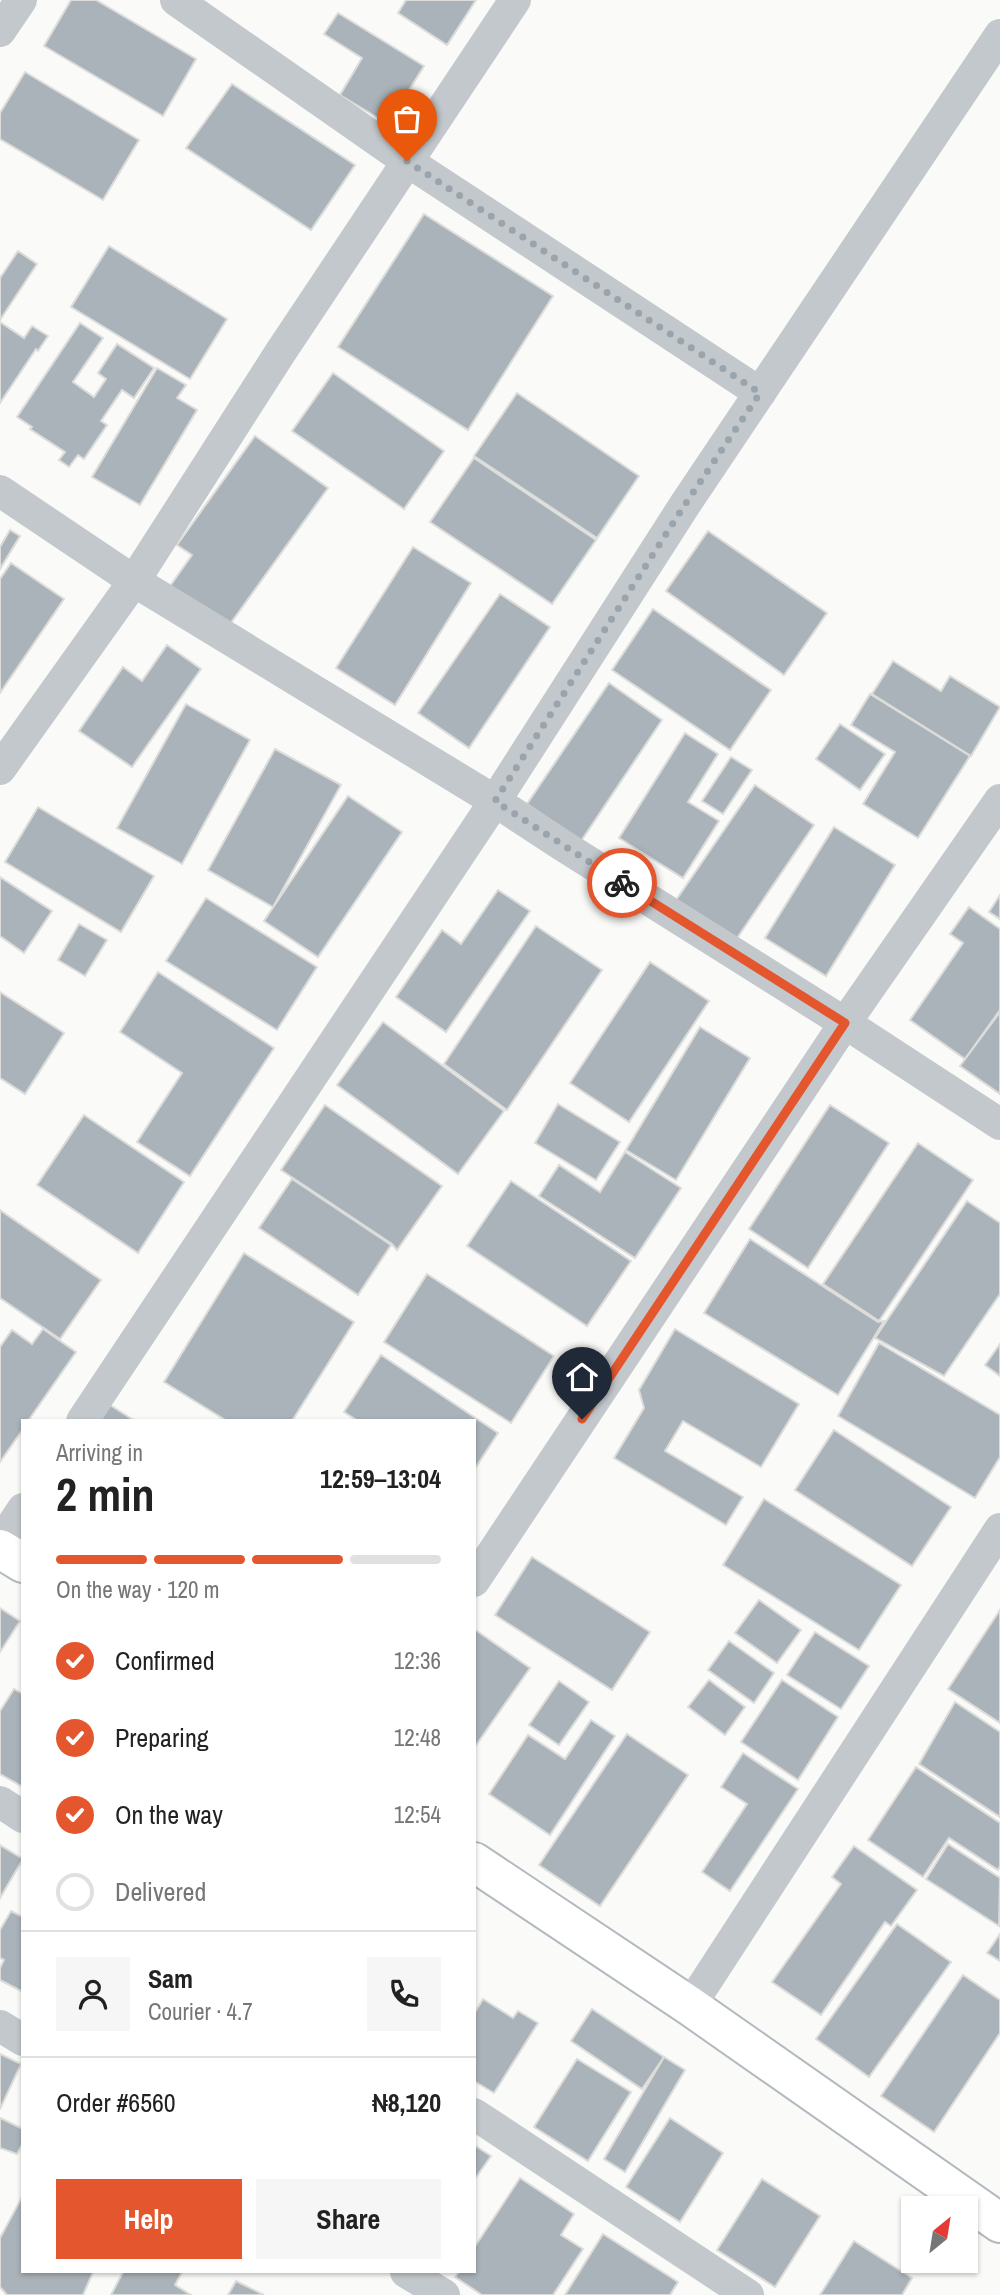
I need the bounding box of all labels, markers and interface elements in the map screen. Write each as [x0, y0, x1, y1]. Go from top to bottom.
pin [377, 89, 437, 161]
icon: bag [388, 100, 426, 138]
courier [587, 848, 657, 918]
icon: bike [603, 864, 641, 902]
pin [552, 1347, 612, 1419]
icon: home [563, 1358, 601, 1396]
text: Arriving in [56, 1437, 143, 1468]
text: 12:59–13:04 [320, 1461, 441, 1496]
text: 2 min [56, 1463, 155, 1525]
text: On the way · 120 m [56, 1574, 220, 1605]
icon: check [56, 1642, 94, 1680]
text: Confirmed [115, 1643, 215, 1678]
text: 12:36 [394, 1645, 441, 1676]
icon: check [56, 1719, 94, 1757]
text: Preparing [115, 1720, 209, 1755]
text: 12:48 [394, 1722, 441, 1753]
icon: check [56, 1796, 94, 1834]
text: On the way [115, 1797, 223, 1832]
text: 12:54 [394, 1799, 441, 1830]
text: Delivered [115, 1874, 206, 1909]
button: person [56, 1957, 130, 2031]
button: phone [367, 1957, 441, 2031]
text: Sam [148, 1961, 193, 1996]
text: Courier · 4.7 [148, 1996, 253, 2027]
text: Order #6560 [56, 2085, 176, 2120]
text: ₦8,120 [372, 2085, 441, 2120]
button: Help [56, 2179, 242, 2259]
button: Share [256, 2179, 441, 2259]
north arrow [901, 2196, 978, 2273]
map controls [901, 2196, 978, 2273]

